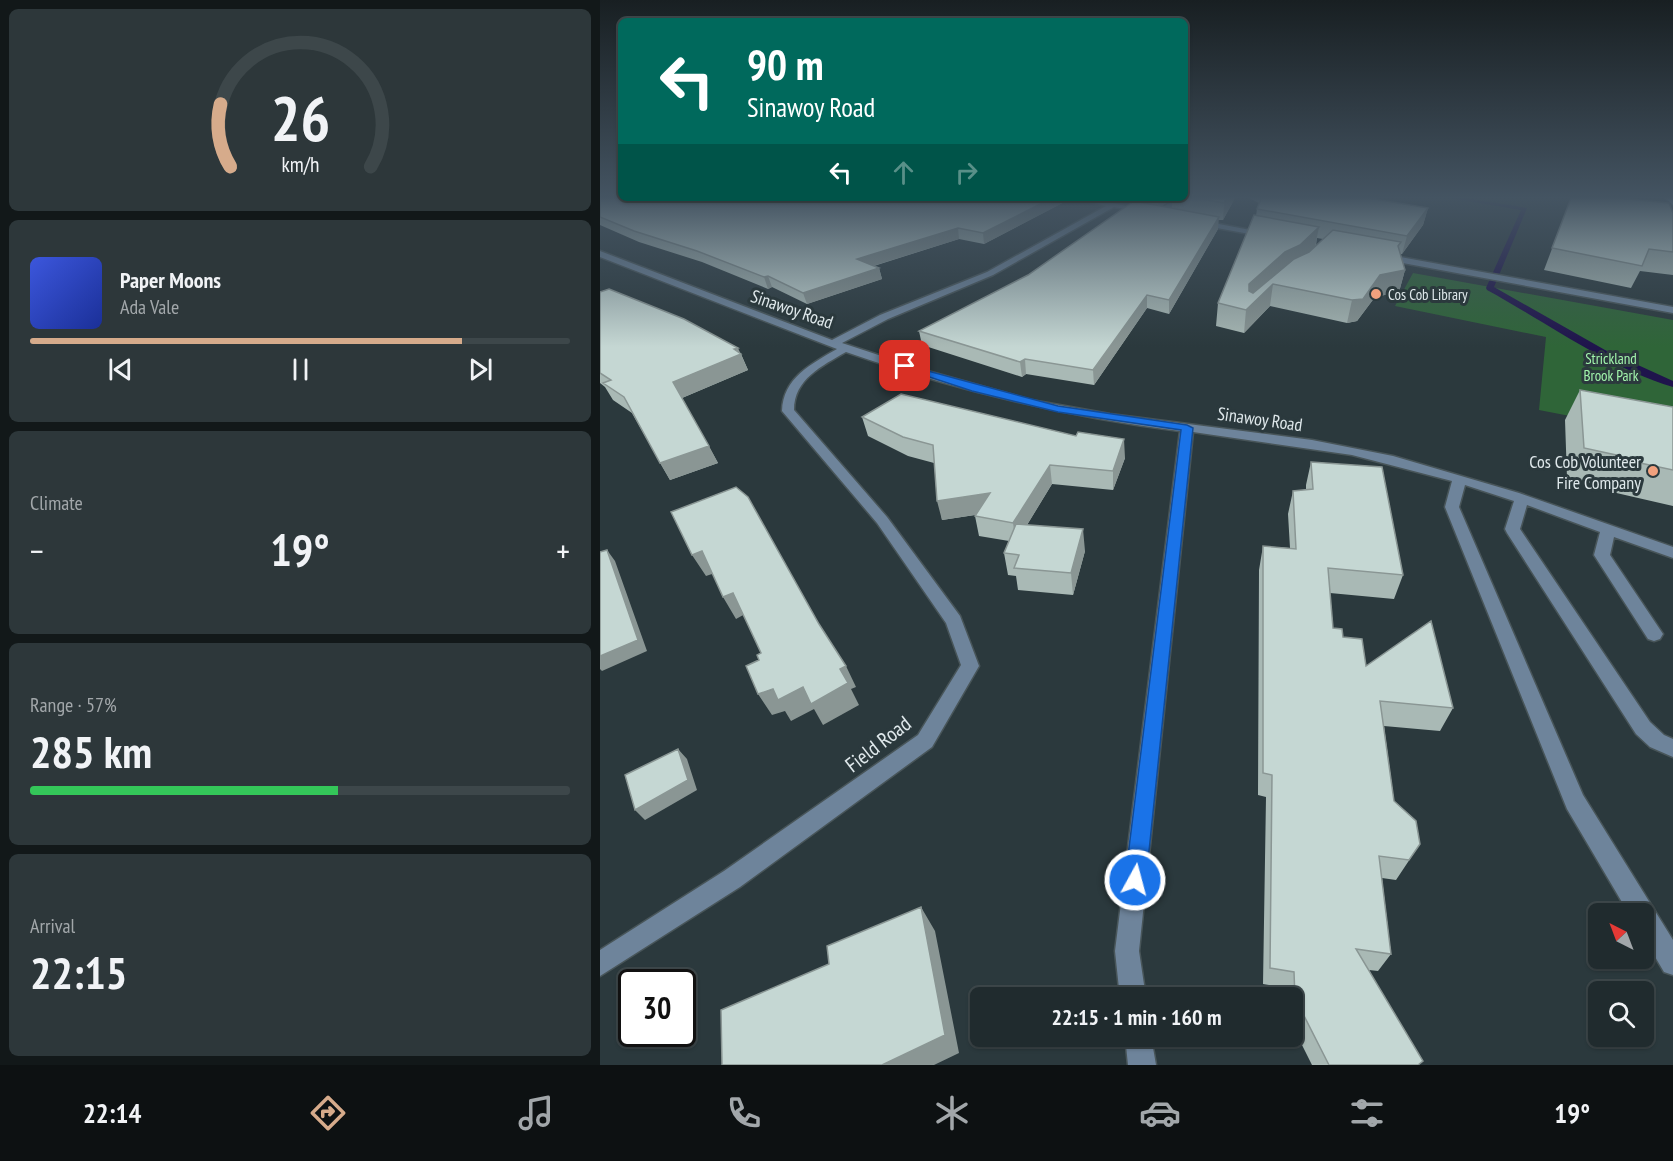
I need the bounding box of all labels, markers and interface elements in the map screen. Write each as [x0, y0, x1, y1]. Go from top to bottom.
text: 90 m [747, 37, 824, 92]
icon: left [648, 42, 726, 120]
text: 26 [270, 77, 330, 158]
text: Sinawoy Road [747, 90, 875, 124]
text: km/h [281, 150, 319, 178]
icon: left [824, 156, 857, 189]
icon: ahead [887, 156, 920, 189]
icon: right [950, 156, 983, 189]
text: Paper Moons [120, 266, 221, 294]
street label: Sinawoy Road [748, 284, 836, 334]
place label: Cos Cob Library [1388, 285, 1468, 304]
marker: Cos Cob Library [1369, 287, 1383, 301]
text: Ada Vale [120, 294, 179, 320]
pin [879, 340, 930, 391]
icon: arrive [888, 349, 921, 382]
park label: Strickland Brook Park [1583, 349, 1639, 385]
icon: previous [104, 353, 137, 386]
icon: pause [284, 353, 317, 386]
icon: next [464, 353, 497, 386]
street label: Sinawoy Road [1216, 402, 1304, 436]
place label: Cos Cob Volunteer Fire Company [1529, 450, 1641, 494]
marker: Cos Cob Volunteer Fire Company [1646, 464, 1660, 478]
text: Climate [30, 490, 83, 516]
text: 19° [270, 520, 330, 578]
text: − [30, 529, 44, 572]
text: + [556, 529, 570, 572]
text: Range · 57% [30, 692, 117, 718]
street label: Field Road [840, 710, 916, 778]
text: 285 km [30, 722, 152, 780]
position arrow [1103, 848, 1167, 912]
north arrow [1588, 903, 1654, 969]
map controls [1588, 903, 1654, 1047]
text: Arrival [30, 913, 75, 939]
text: 22:15 [30, 943, 127, 1001]
speed limit sign: 30 [618, 969, 696, 1047]
button: search [1588, 981, 1654, 1047]
text: 22:15 · 1 min · 160 m [1051, 1003, 1222, 1031]
icon: directions [307, 1092, 349, 1134]
icon: music [515, 1092, 557, 1134]
icon: phone [723, 1092, 765, 1134]
icon: climate [931, 1092, 973, 1134]
icon: car [1139, 1092, 1181, 1134]
icon: filters [1346, 1092, 1388, 1134]
text: 22:14 [83, 1096, 141, 1130]
text: 19° [1554, 1096, 1590, 1130]

